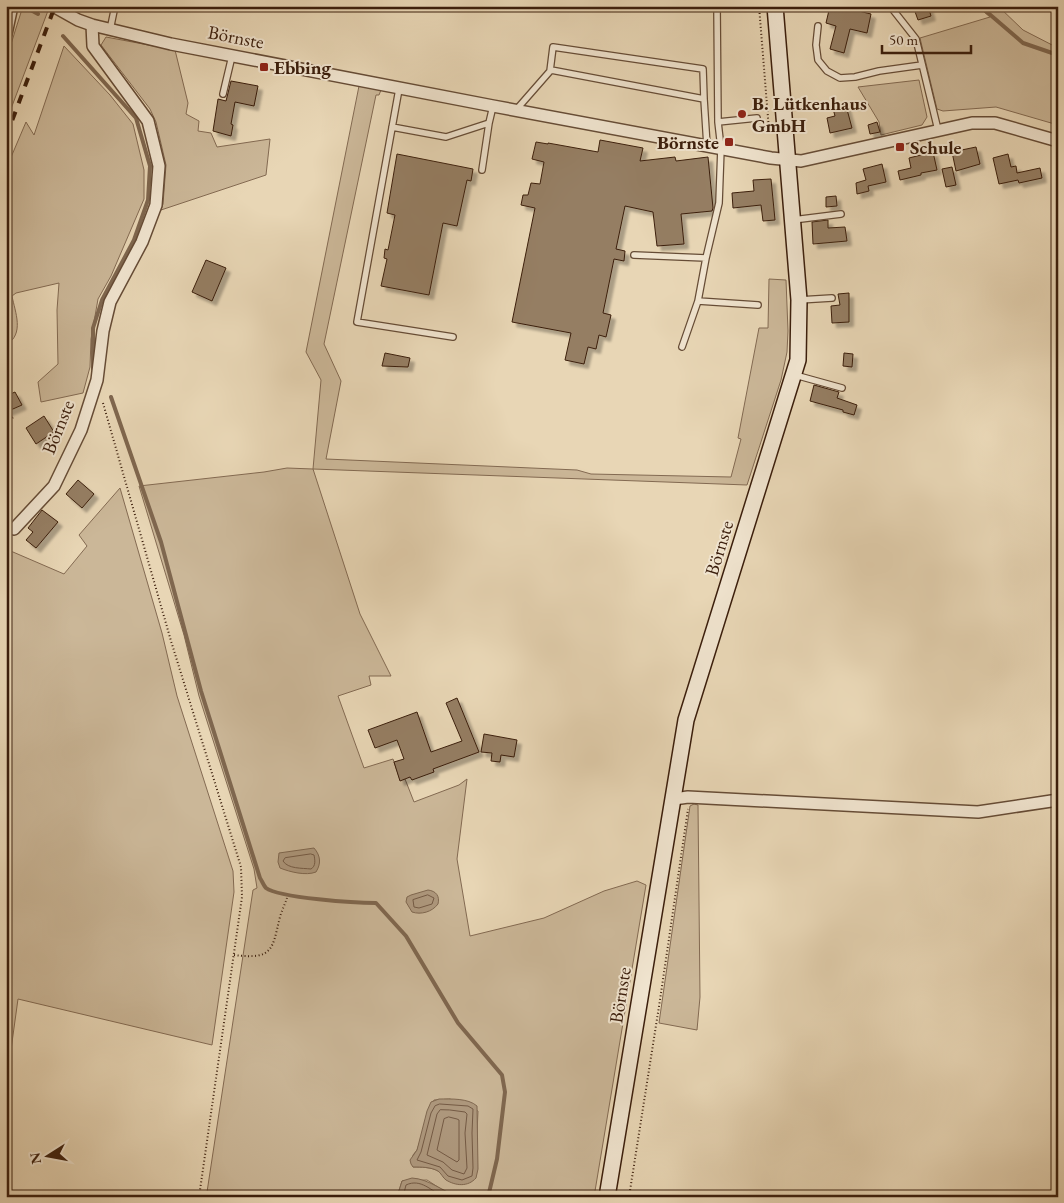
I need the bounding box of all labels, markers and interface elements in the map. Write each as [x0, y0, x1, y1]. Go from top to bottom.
street label: Börnste [206, 19, 266, 55]
scale bar [882, 22, 970, 54]
text: 50 m [889, 30, 918, 49]
place label: Ebbing [274, 55, 331, 80]
marker: Ebbing [258, 61, 270, 73]
place label: B. Lütkenhaus GmbH [752, 91, 867, 138]
marker: B. Lütkenhaus GmbH [736, 108, 748, 120]
place label: Börnste [657, 130, 719, 155]
place label: Schule [910, 135, 961, 160]
marker: Börnste [723, 136, 735, 148]
marker: Schule [894, 141, 906, 153]
street label: Börnste [36, 396, 80, 458]
street label: Börnste [699, 517, 739, 579]
street label: Börnste [603, 965, 637, 1025]
north arrow [22, 1130, 72, 1180]
text: N [25, 1151, 45, 1166]

